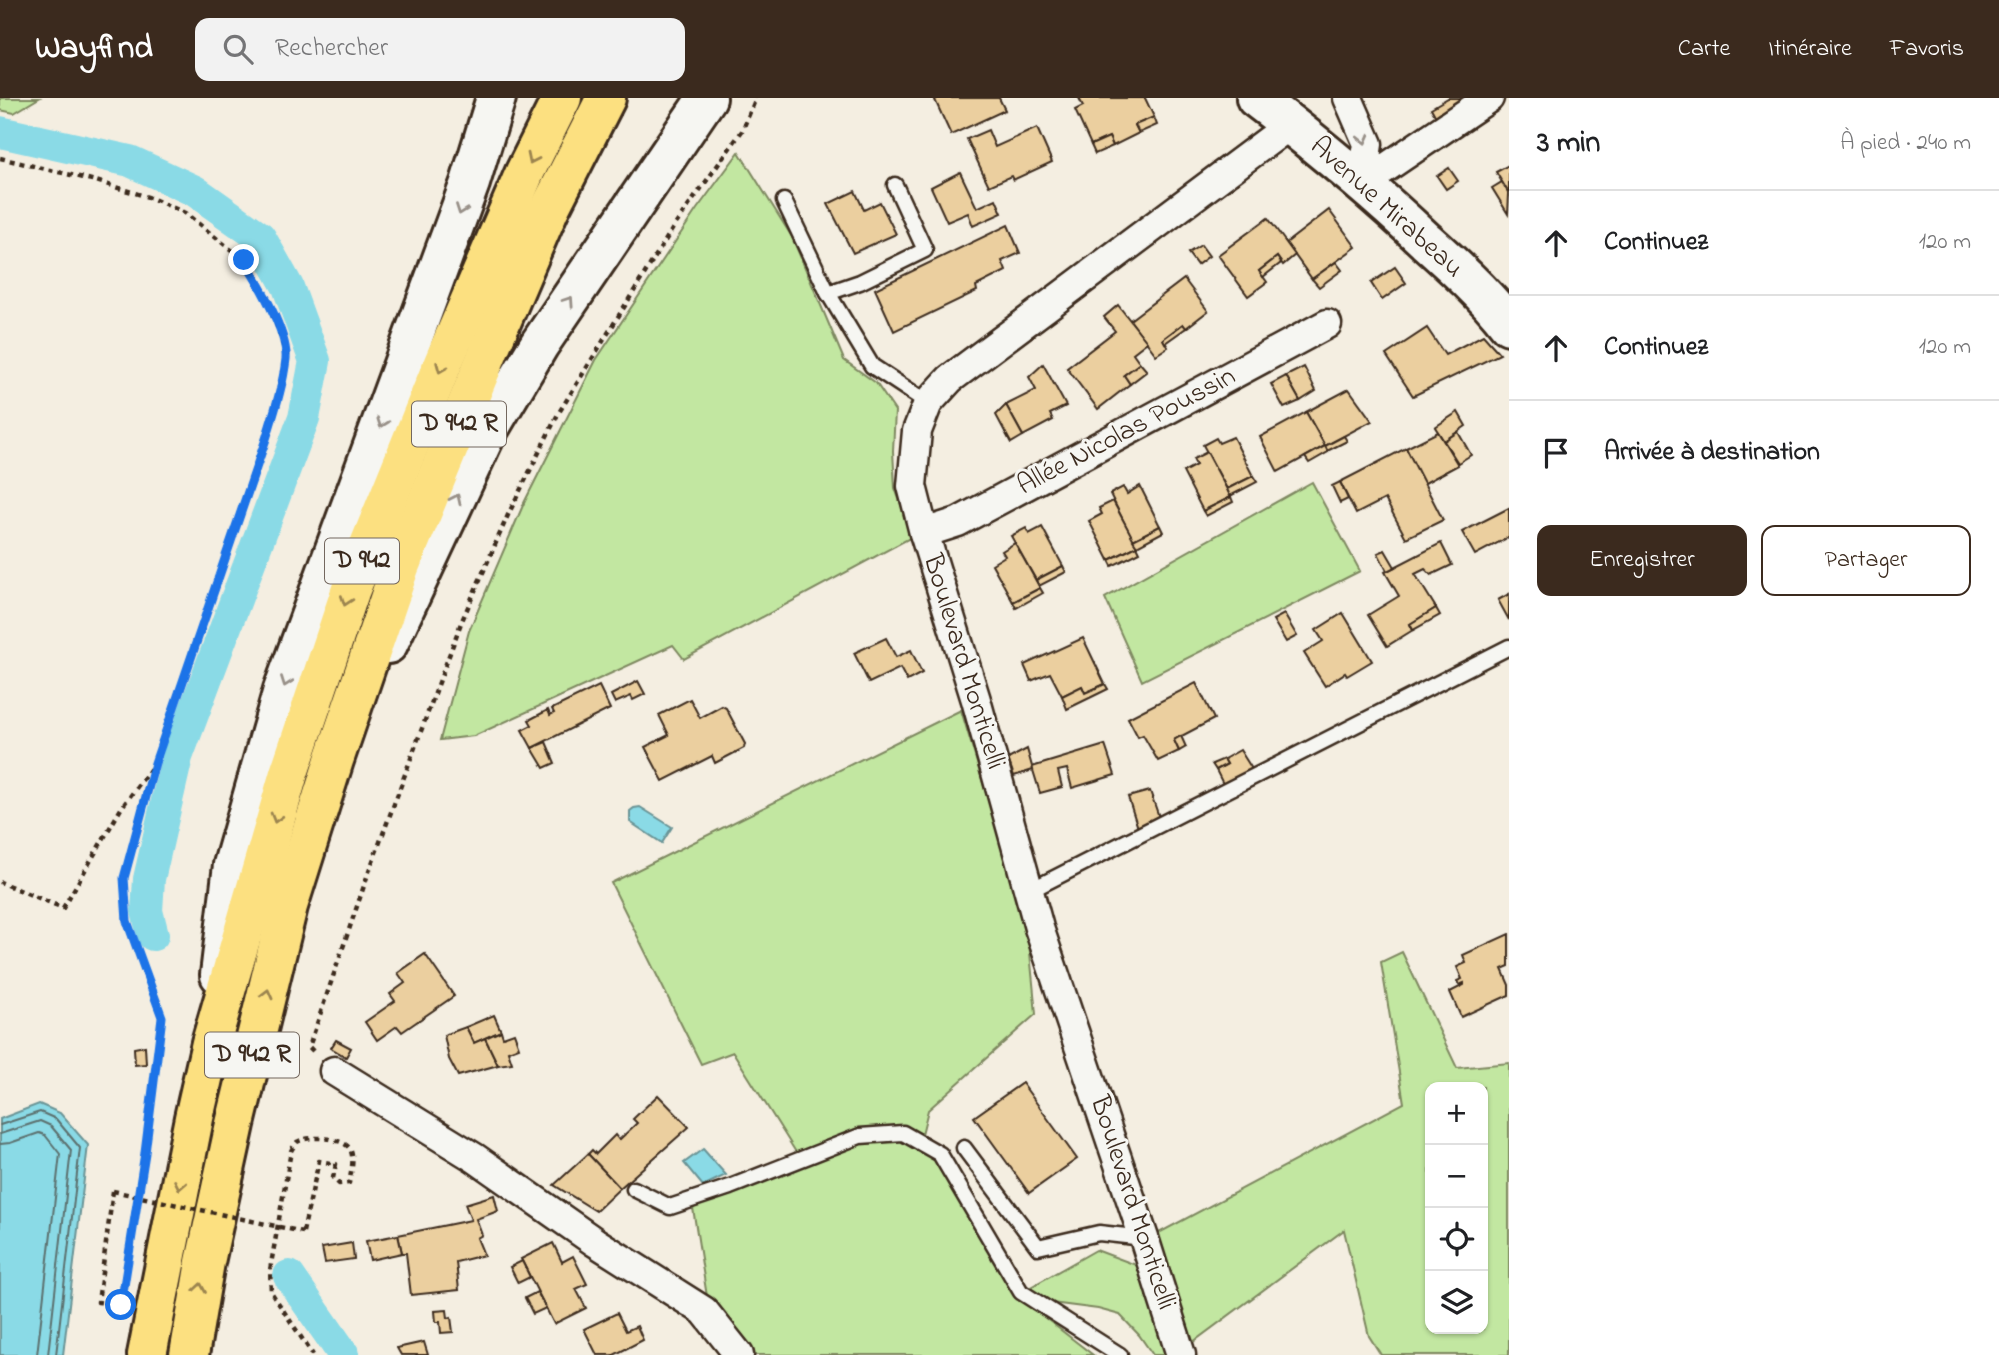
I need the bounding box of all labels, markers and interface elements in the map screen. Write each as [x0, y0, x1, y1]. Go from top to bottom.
search box [195, 18, 685, 81]
text: Wayfind [35, 25, 153, 73]
icon: search [219, 30, 257, 68]
text: Rechercher [275, 30, 388, 68]
text: Carte [1678, 32, 1730, 67]
text: Itinéraire [1768, 32, 1852, 67]
text: Favoris [1890, 32, 1964, 67]
text: 3 min [1537, 122, 1600, 166]
text: À pied · 240 m [1840, 127, 1971, 160]
street label: Avenue Mirabeau [1300, 128, 1472, 288]
one-way arrow [1356, 133, 1370, 145]
one-way arrow [526, 152, 540, 164]
one-way arrow [455, 203, 469, 215]
icon: ahead [1537, 224, 1575, 262]
text: Continuez [1604, 224, 1708, 262]
text: 120 m [1919, 226, 1971, 259]
route end [228, 244, 259, 275]
one-way arrow [561, 296, 574, 309]
icon: ahead [1537, 329, 1575, 367]
text: Continuez [1604, 329, 1708, 367]
text: 120 m [1919, 331, 1971, 364]
street label: Allée Nicolas Poussin [1010, 357, 1244, 507]
one-way arrow [435, 361, 449, 373]
road number: D 942 R [412, 402, 506, 446]
one-way arrow [376, 417, 390, 429]
icon: arrive [1537, 434, 1575, 472]
text: Arrivée à destination [1604, 434, 1820, 472]
one-way arrow [448, 494, 462, 506]
button: Enregistrer [1537, 525, 1747, 596]
button: Partager [1761, 525, 1971, 596]
road number: D 942 [325, 538, 399, 583]
street label: Boulevard Monticelli [910, 548, 1015, 775]
one-way arrow [340, 595, 354, 607]
one-way arrow [280, 676, 294, 688]
one-way arrow [270, 811, 284, 823]
one-way arrow [259, 988, 273, 1000]
road number: D 942 R [205, 1032, 299, 1078]
map controls [1425, 1082, 1488, 1334]
button: + [1425, 1082, 1488, 1145]
street label: Boulevard Monticelli [1078, 1090, 1186, 1315]
button: − [1425, 1145, 1488, 1208]
one-way arrow [173, 1179, 188, 1191]
button: locate [1425, 1208, 1488, 1271]
button: layers [1425, 1271, 1488, 1334]
one-way arrow [192, 1282, 207, 1294]
route start [105, 1289, 136, 1320]

